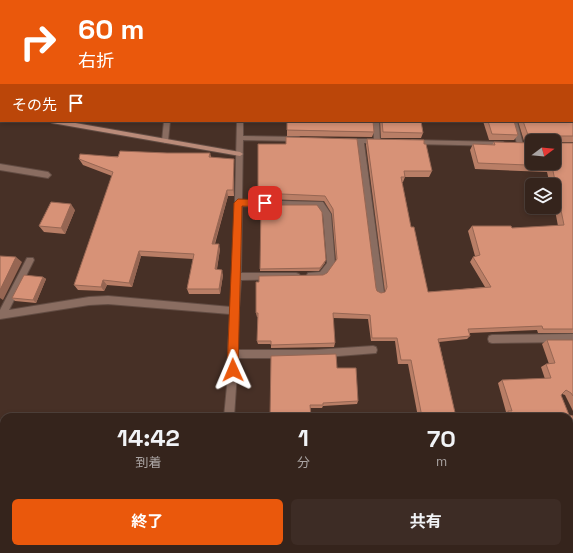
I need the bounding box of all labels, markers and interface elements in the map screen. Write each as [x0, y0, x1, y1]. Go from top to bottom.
text: 60 m [78, 11, 144, 47]
icon: right [12, 16, 64, 68]
text: 右折 [78, 49, 114, 72]
icon: arrive [65, 92, 87, 114]
text: その先 [12, 95, 57, 114]
north arrow [525, 134, 561, 170]
map controls [525, 134, 561, 214]
button: layers [525, 178, 561, 214]
pin [248, 186, 282, 220]
icon: arrive [254, 192, 276, 214]
position arrow [212, 349, 254, 391]
text: 14:42 [117, 422, 180, 453]
text: 1 [298, 422, 309, 453]
text: 70 [427, 423, 456, 454]
text: m [436, 453, 447, 470]
text: 到着 [135, 454, 162, 471]
text: 分 [297, 454, 310, 471]
button: 終了 [12, 499, 283, 545]
button: 共有 [291, 499, 561, 545]

